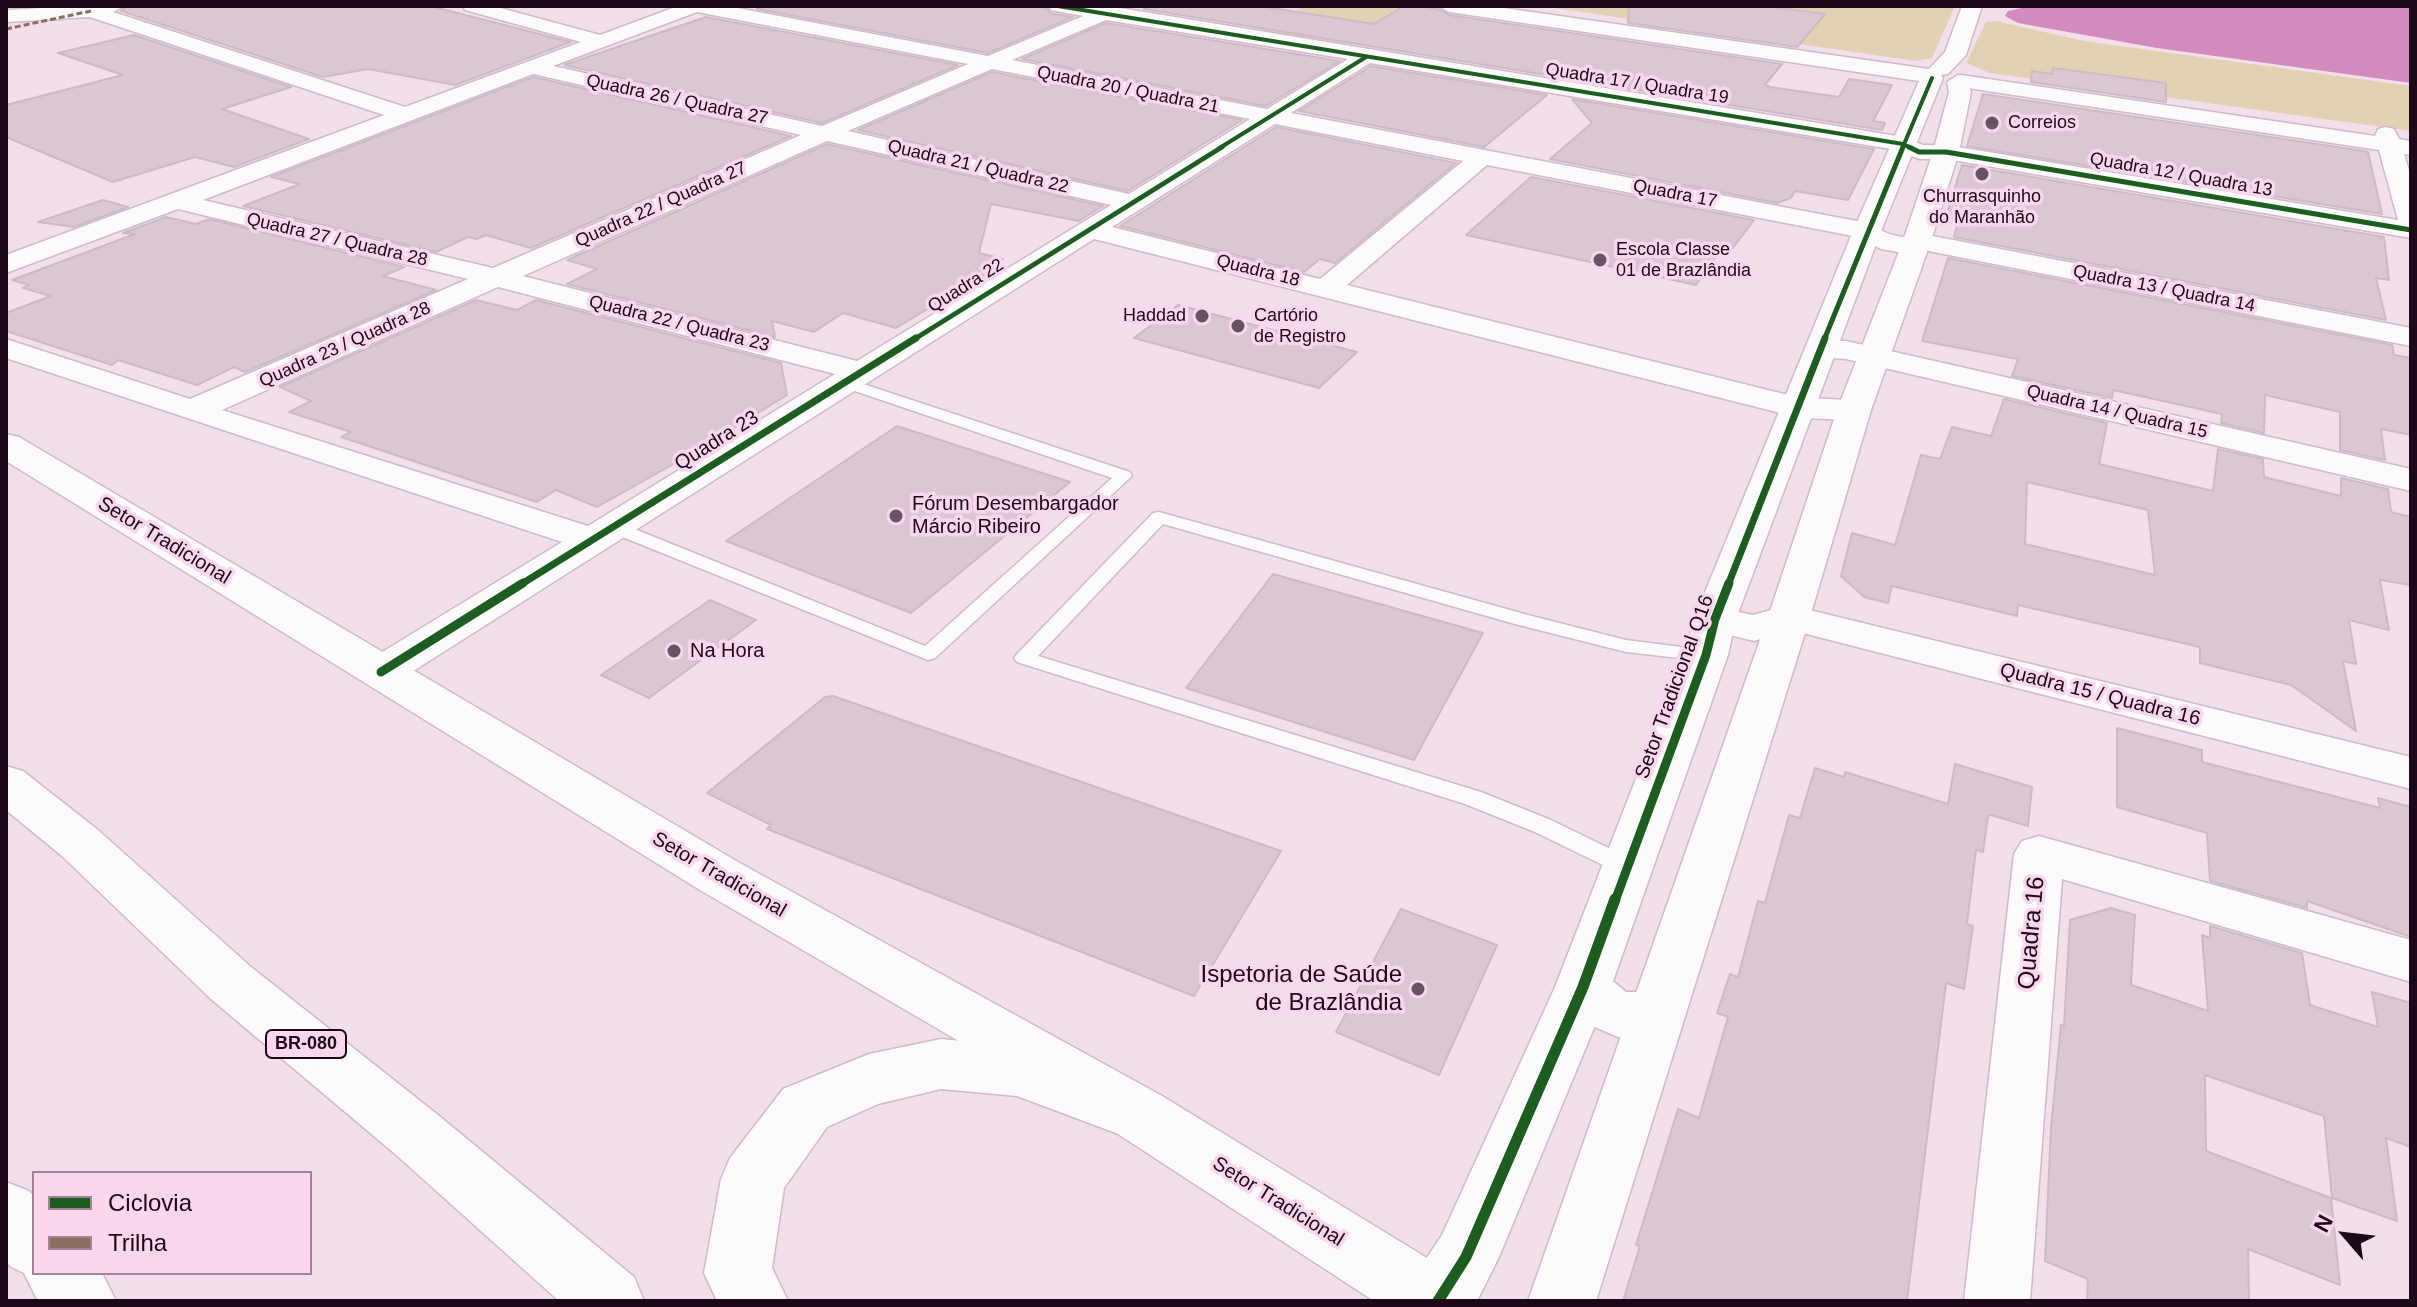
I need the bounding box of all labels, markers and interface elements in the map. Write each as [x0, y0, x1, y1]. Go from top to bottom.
street label: Quadra 17 / Quadra 19 [1544, 59, 1730, 109]
street label: Quadra 20 / Quadra 21 [1035, 62, 1221, 118]
street label: Quadra 26 / Quadra 27 [584, 70, 770, 130]
place label: Correios [2008, 112, 2076, 134]
marker: Correios [1983, 114, 2001, 132]
street label: Quadra 21 / Quadra 22 [885, 136, 1071, 198]
street label: Quadra 12 / Quadra 13 [2088, 148, 2274, 202]
street label: Quadra 22 / Quadra 27 [572, 157, 750, 253]
marker: Churrasquinho do Maranhão [1973, 165, 1991, 183]
street label: Quadra 17 [1631, 175, 1719, 213]
place label: Churrasquinho do Maranhão [1923, 186, 2041, 228]
street label: Quadra 27 / Quadra 28 [244, 209, 430, 271]
place label: Escola Classe 01 de Brazlândia [1616, 239, 1751, 282]
street label: Quadra 18 [1214, 250, 1302, 292]
marker: Escola Classe 01 de Brazlândia [1591, 251, 1609, 269]
street label: Quadra 22 [924, 254, 1008, 318]
street label: Quadra 13 / Quadra 14 [2071, 261, 2257, 317]
street label: Quadra 22 / Quadra 23 [587, 291, 771, 357]
street label: Quadra 23 / Quadra 28 [256, 297, 434, 393]
place label: Haddad [1123, 305, 1186, 327]
place label: Cartório de Registro [1254, 305, 1346, 348]
marker: Haddad [1193, 307, 1211, 325]
marker: Cartório de Registro [1229, 317, 1247, 335]
street label: Quadra 14 / Quadra 15 [2024, 381, 2210, 443]
street label: Quadra 23 [671, 406, 763, 476]
street label: Setor Tradicional [93, 492, 235, 590]
place label: Fórum Desembargador Márcio Ribeiro [912, 492, 1119, 539]
marker: Fórum Desembargador Márcio Ribeiro [887, 507, 905, 525]
street label: Setor Tradicional Q16 [1631, 592, 1719, 782]
place label: Na Hora [690, 639, 764, 663]
marker: Na Hora [665, 642, 683, 660]
street label: Quadra 15 / Quadra 16 [1997, 658, 2203, 732]
street label: Setor Tradicional [648, 827, 790, 923]
street label: Quadra 16 [2013, 875, 2051, 991]
place label: Ispetoria de Saúde de Brazlândia [1201, 961, 1402, 1017]
marker: Ispetoria de Saúde de Brazlândia [1409, 980, 1427, 998]
road number: BR-080 [266, 1030, 346, 1058]
street label: Setor Tradicional [1208, 1152, 1348, 1252]
legend [32, 1171, 312, 1275]
text: Ciclovia [108, 1189, 192, 1216]
north arrow [2305, 1195, 2385, 1275]
text: N [2309, 1211, 2338, 1236]
text: Trilha [108, 1229, 167, 1256]

